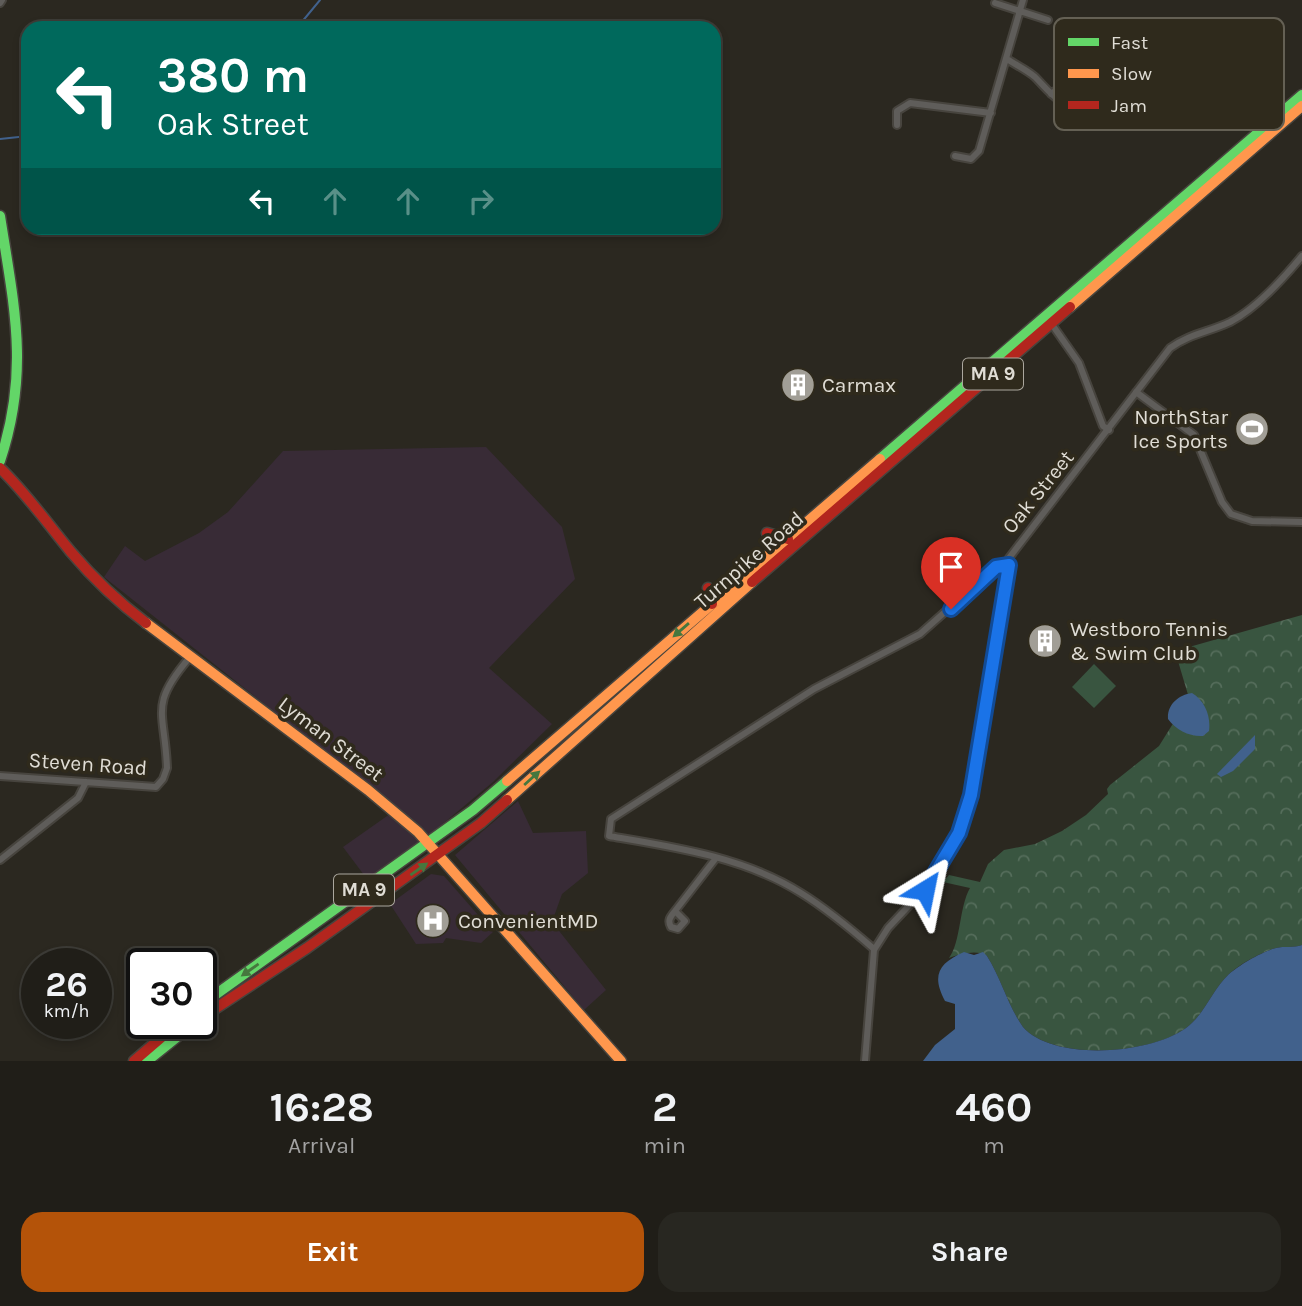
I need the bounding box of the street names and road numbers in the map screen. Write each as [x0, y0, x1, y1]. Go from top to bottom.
road number: MA 9 [963, 358, 1023, 390]
street label: Oak Street [997, 446, 1079, 538]
street label: Turnpike Road [690, 506, 808, 614]
street label: Lyman Street [274, 692, 388, 786]
street label: Steven Road [28, 748, 148, 780]
road number: MA 9 [334, 874, 394, 906]

